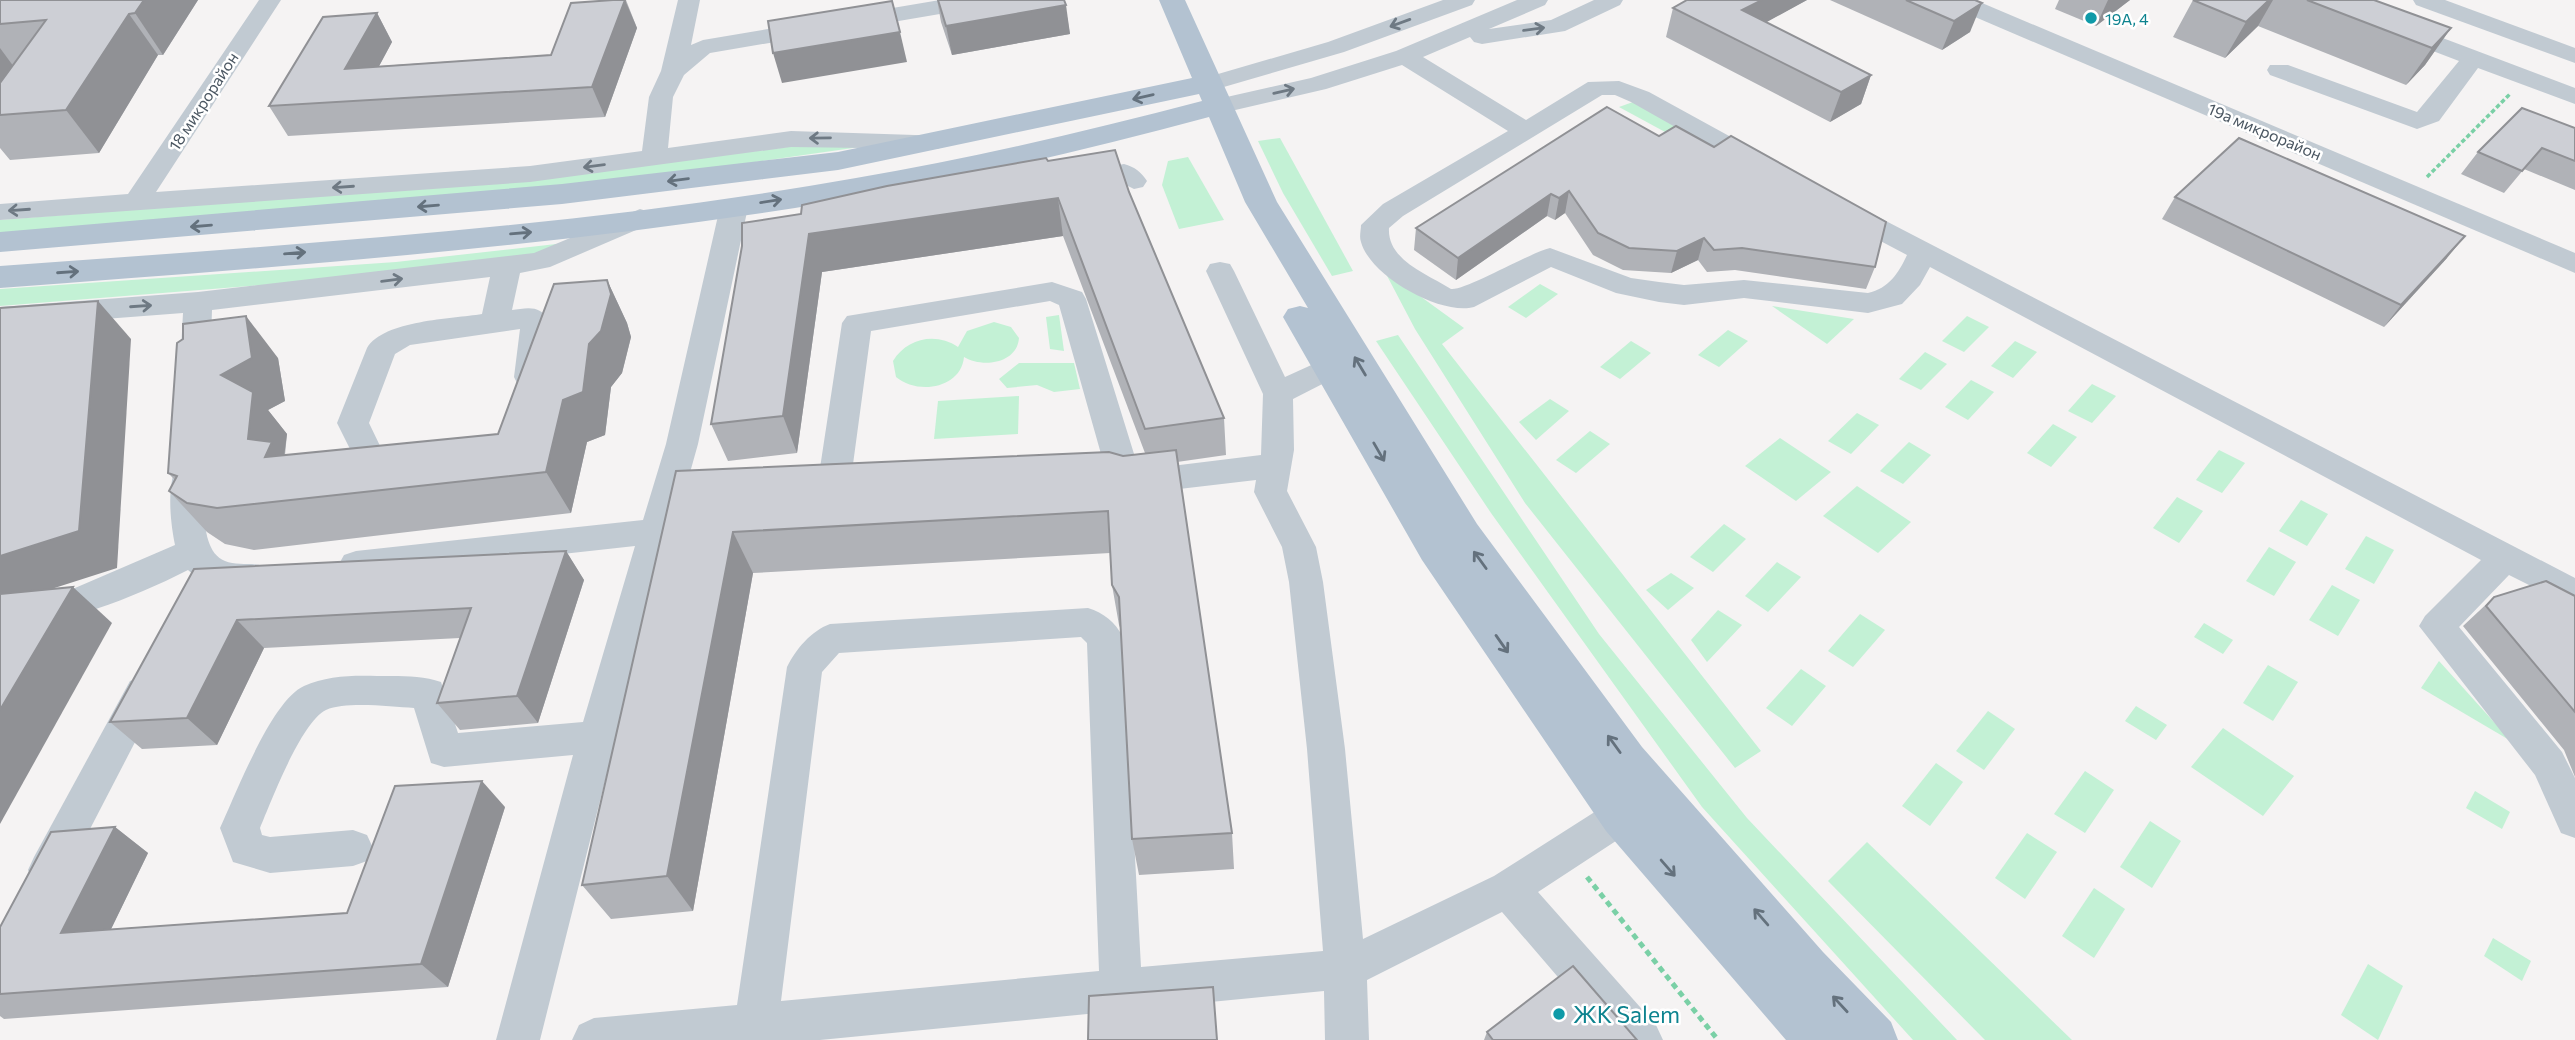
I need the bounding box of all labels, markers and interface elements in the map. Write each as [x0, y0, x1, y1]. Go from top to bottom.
place label: 19А, 4 [2105, 9, 2149, 28]
marker: 19А, 4 [2083, 10, 2099, 26]
one-way arrow [1390, 18, 1412, 31]
one-way arrow [1522, 22, 1545, 35]
street label: 18 микрорайон [164, 48, 242, 154]
one-way arrow [1272, 84, 1295, 97]
one-way arrow [1132, 91, 1155, 105]
street label: 19а микрорайон [2205, 99, 2325, 163]
one-way arrow [809, 131, 832, 145]
one-way arrow [583, 160, 606, 173]
one-way arrow [668, 173, 690, 186]
one-way arrow [332, 181, 355, 194]
one-way arrow [759, 194, 782, 207]
one-way arrow [417, 200, 440, 213]
one-way arrow [8, 204, 30, 217]
one-way arrow [190, 220, 213, 233]
one-way arrow [510, 226, 532, 239]
one-way arrow [283, 247, 306, 260]
one-way arrow [56, 265, 79, 278]
one-way arrow [380, 273, 403, 286]
one-way arrow [130, 299, 152, 312]
one-way arrow [1353, 357, 1367, 377]
one-way arrow [1372, 442, 1386, 462]
one-way arrow [1473, 550, 1488, 569]
one-way arrow [1495, 634, 1509, 653]
one-way arrow [1607, 735, 1621, 754]
one-way arrow [1660, 859, 1676, 877]
one-way arrow [1753, 908, 1769, 926]
one-way arrow [1831, 996, 1848, 1013]
place label: ЖК Salem [1573, 1000, 1680, 1028]
marker: ЖК Salem [1551, 1006, 1567, 1022]

